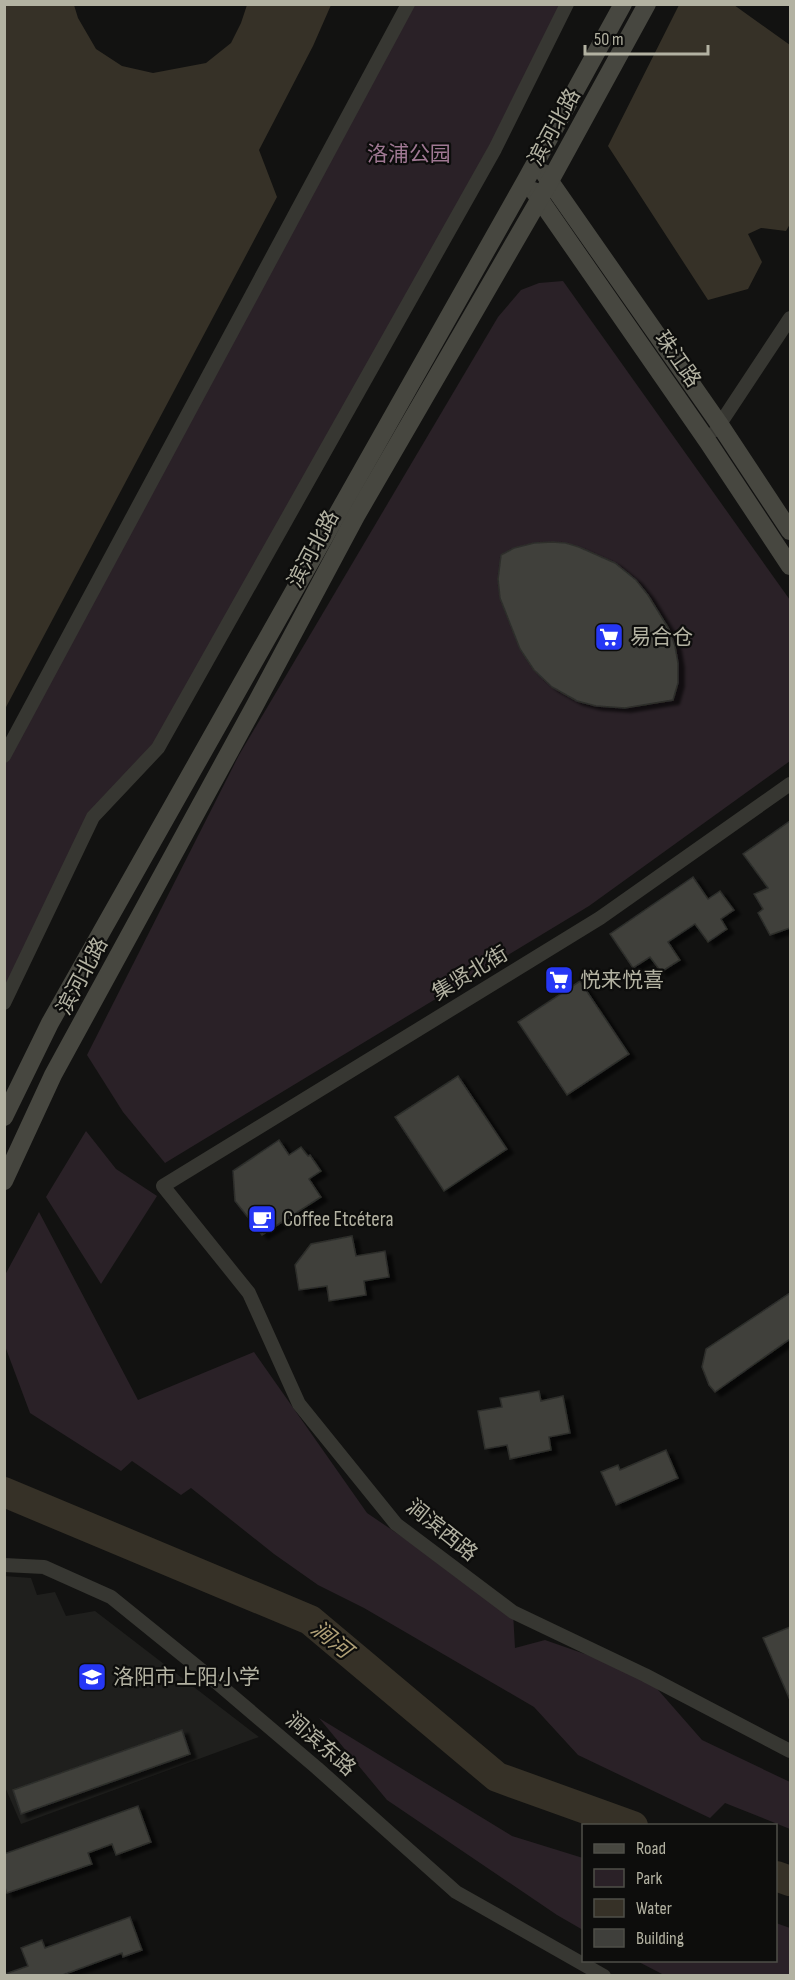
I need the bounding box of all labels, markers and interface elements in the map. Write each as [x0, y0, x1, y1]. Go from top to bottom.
scale bar [585, 18, 708, 56]
text: 50 m [594, 29, 624, 50]
street label: 滨河北路 [523, 84, 586, 170]
park label: 洛浦公园 [367, 142, 451, 167]
street label: 珠江路 [649, 326, 706, 392]
street label: 滨河北路 [283, 506, 344, 592]
supermarket icon: 易合仓 [593, 621, 625, 653]
place label: 易合仓 [630, 625, 693, 650]
street label: 滨河北路 [52, 933, 113, 1019]
street label: 集贤北街 [428, 941, 513, 1006]
supermarket icon: 悦来悦喜 [543, 964, 575, 996]
place label: 悦来悦喜 [580, 968, 664, 993]
cafe icon: Coffee Etcétera [246, 1203, 278, 1235]
place label: Coffee Etcétera [283, 1207, 394, 1232]
street label: 涧滨西路 [401, 1494, 482, 1567]
water label: 涧河 [305, 1616, 360, 1667]
school or university icon: 洛阳市上阳小学 [76, 1661, 108, 1693]
place label: 洛阳市上阳小学 [113, 1665, 260, 1690]
street label: 涧滨东路 [281, 1707, 361, 1781]
legend [582, 1824, 777, 1962]
text: Road [636, 1838, 666, 1859]
text: Park [636, 1868, 662, 1889]
text: Water [636, 1898, 672, 1919]
text: Building [636, 1928, 684, 1949]

